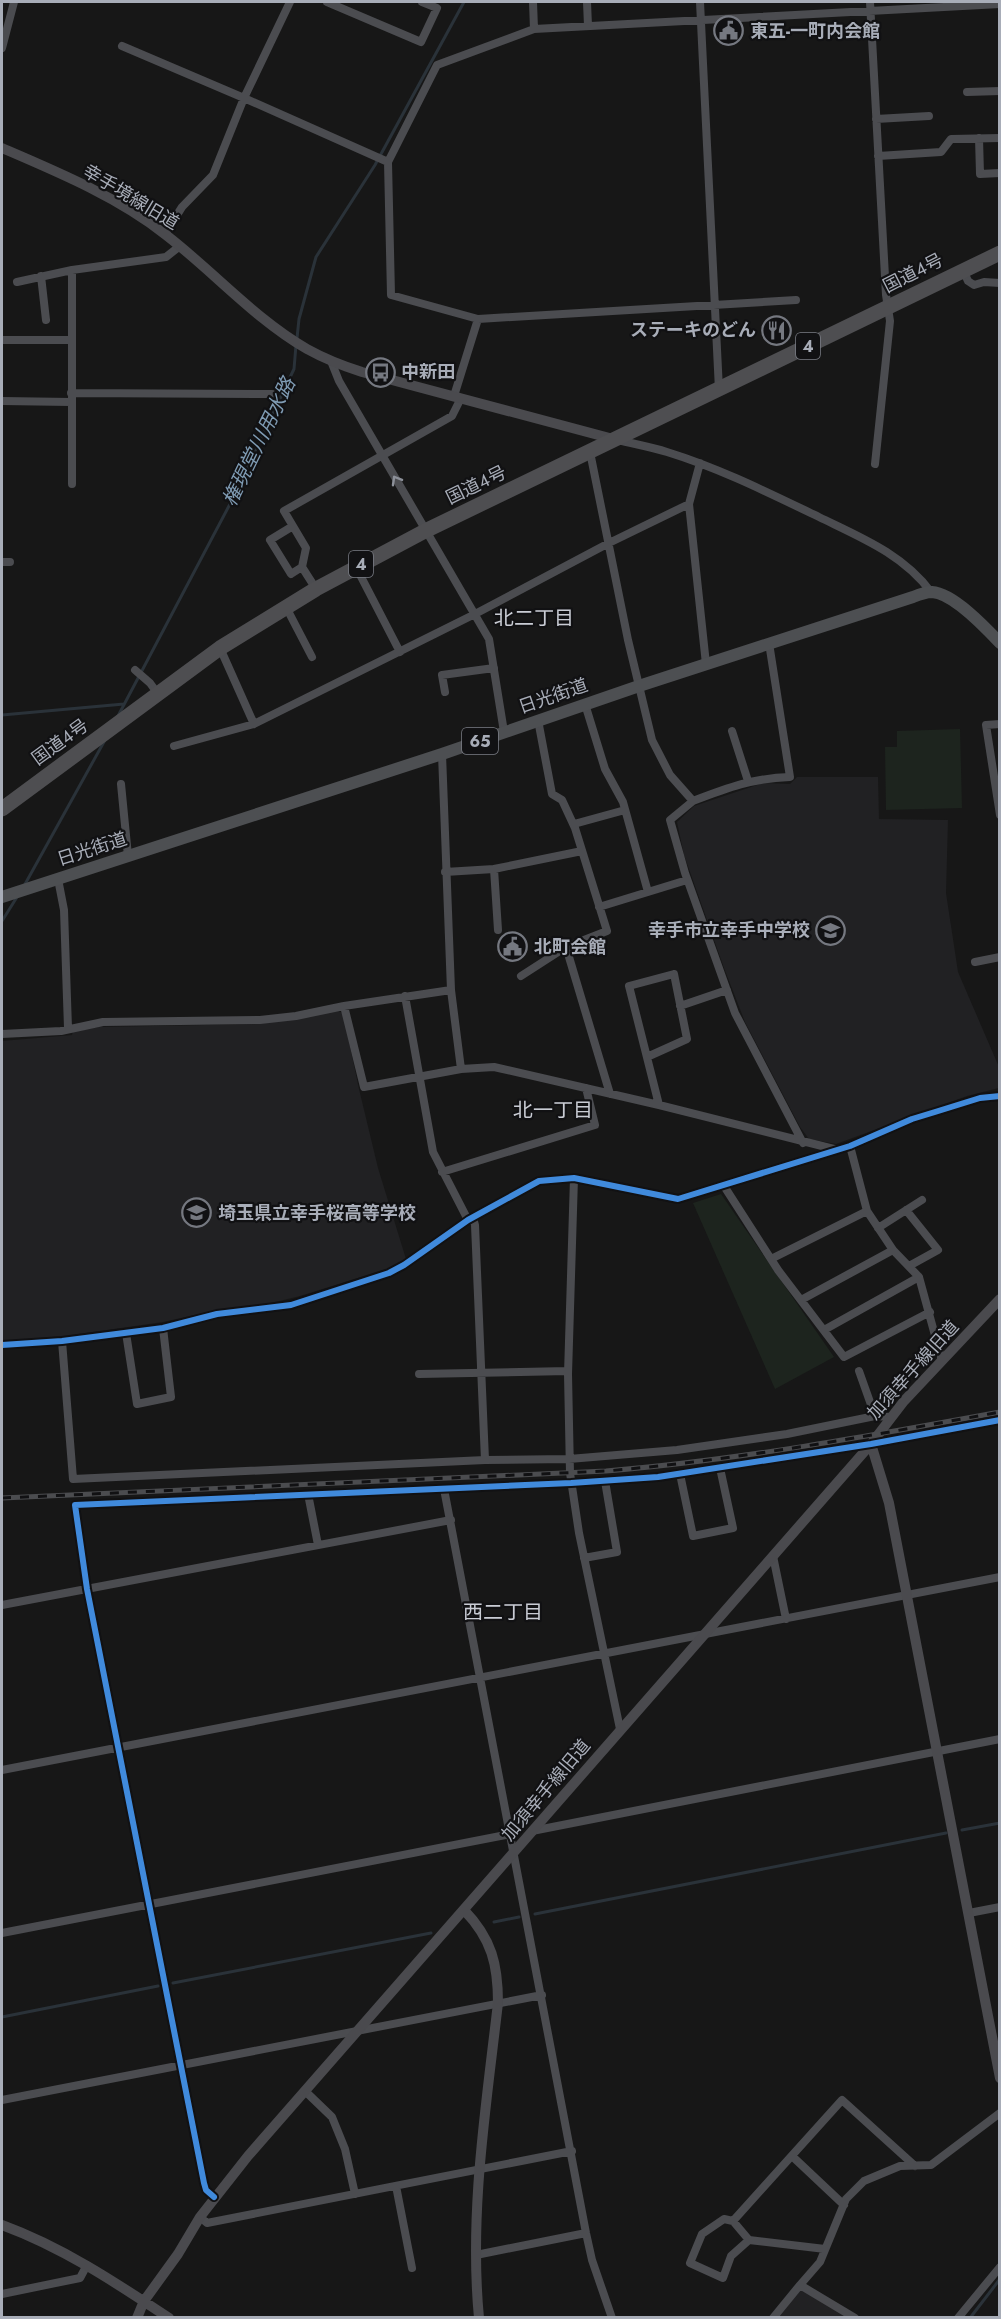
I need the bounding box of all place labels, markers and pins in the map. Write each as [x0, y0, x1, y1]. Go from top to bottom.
public building icon: 東五-一町内会館 [713, 15, 745, 47]
place label: 東五-一町内会館 [750, 18, 880, 44]
restaurant icon: ステーキのどん [761, 314, 793, 346]
place label: ステーキのどん [630, 317, 756, 343]
bus stop icon: 中新田 [364, 356, 396, 388]
place label: 中新田 [401, 359, 455, 385]
school or university icon: 幸手市立幸手中学校 [815, 914, 847, 946]
place label: 幸手市立幸手中学校 [648, 917, 810, 943]
public building icon: 北町会館 [497, 931, 529, 963]
place label: 北町会館 [534, 934, 606, 960]
school or university icon: 埼玉県立幸手桜高等学校 [181, 1197, 213, 1229]
place label: 埼玉県立幸手桜高等学校 [218, 1200, 416, 1226]

